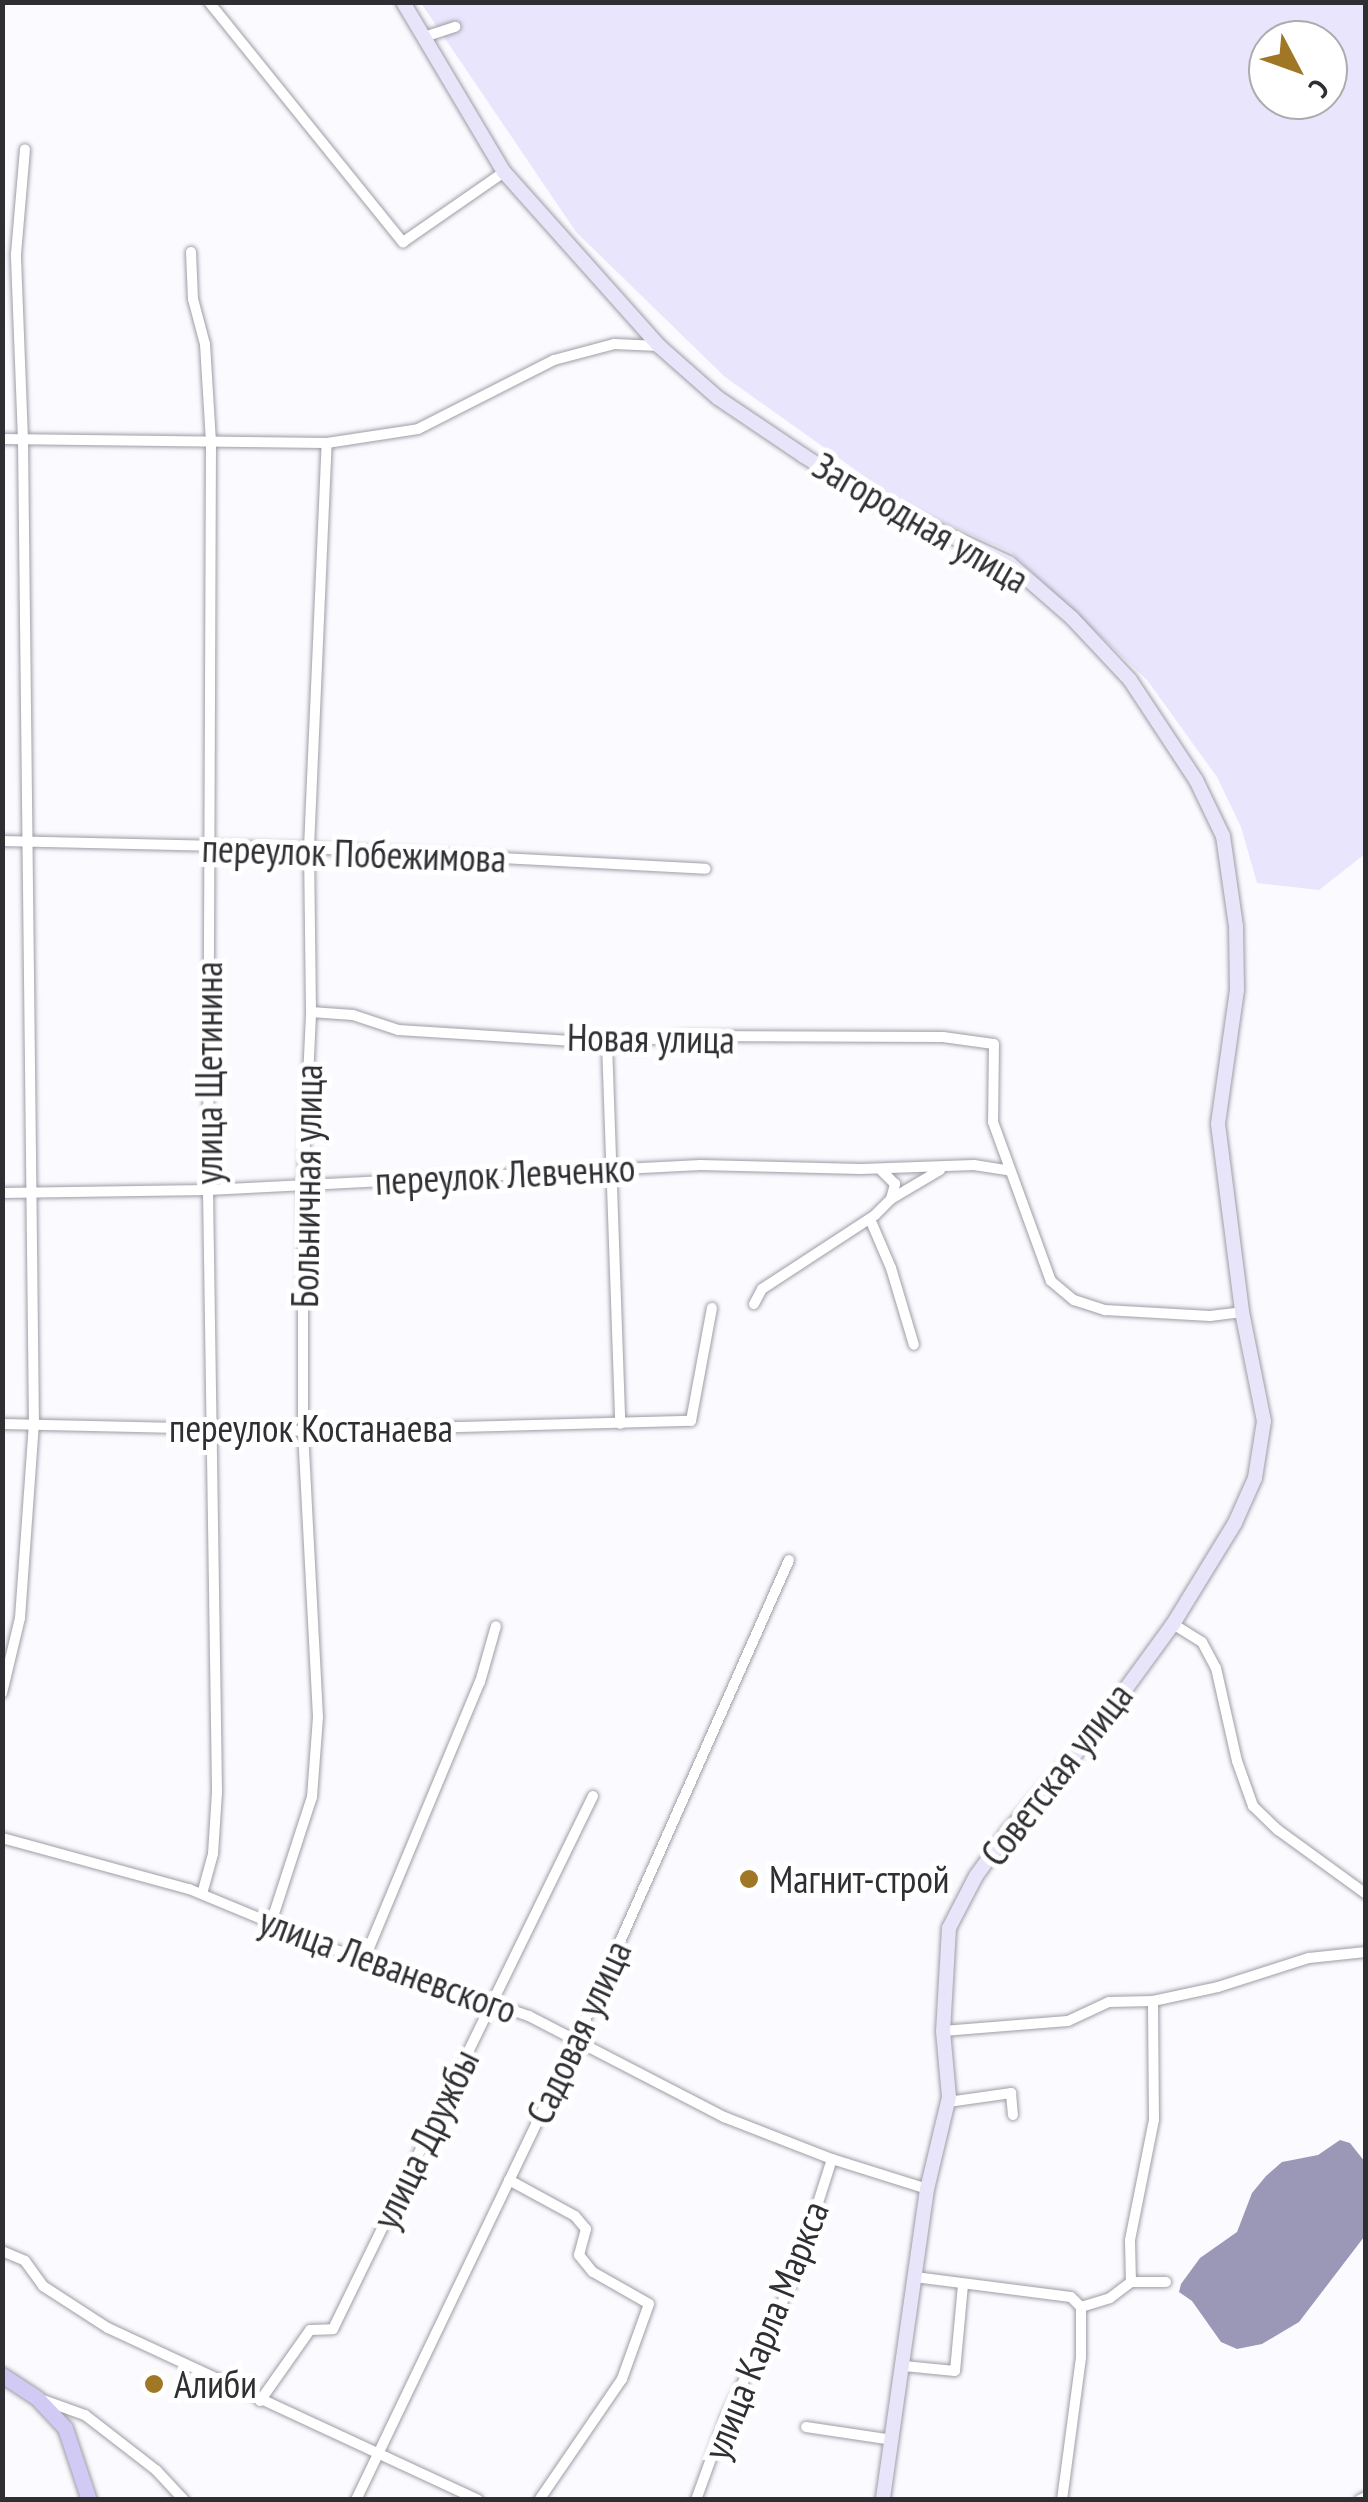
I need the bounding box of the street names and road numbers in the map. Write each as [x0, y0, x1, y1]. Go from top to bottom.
street label: Загородная улица [805, 442, 1037, 602]
street label: переулок Побежимова [201, 825, 507, 881]
street label: улица Щетинина [185, 962, 231, 1184]
street label: Новая улица [567, 1014, 735, 1062]
street label: Больничная улица [281, 1064, 331, 1308]
street label: переулок Левченко [374, 1144, 636, 1204]
street label: переулок Костанаева [169, 1405, 453, 1451]
street label: Советская улица [970, 1673, 1142, 1875]
street label: улица Леваневского [253, 1897, 523, 2033]
street label: Садовая улица [516, 1933, 640, 2131]
street label: улица Дружбы [362, 2042, 488, 2236]
street label: улица Карла Маркса [692, 2194, 838, 2466]

